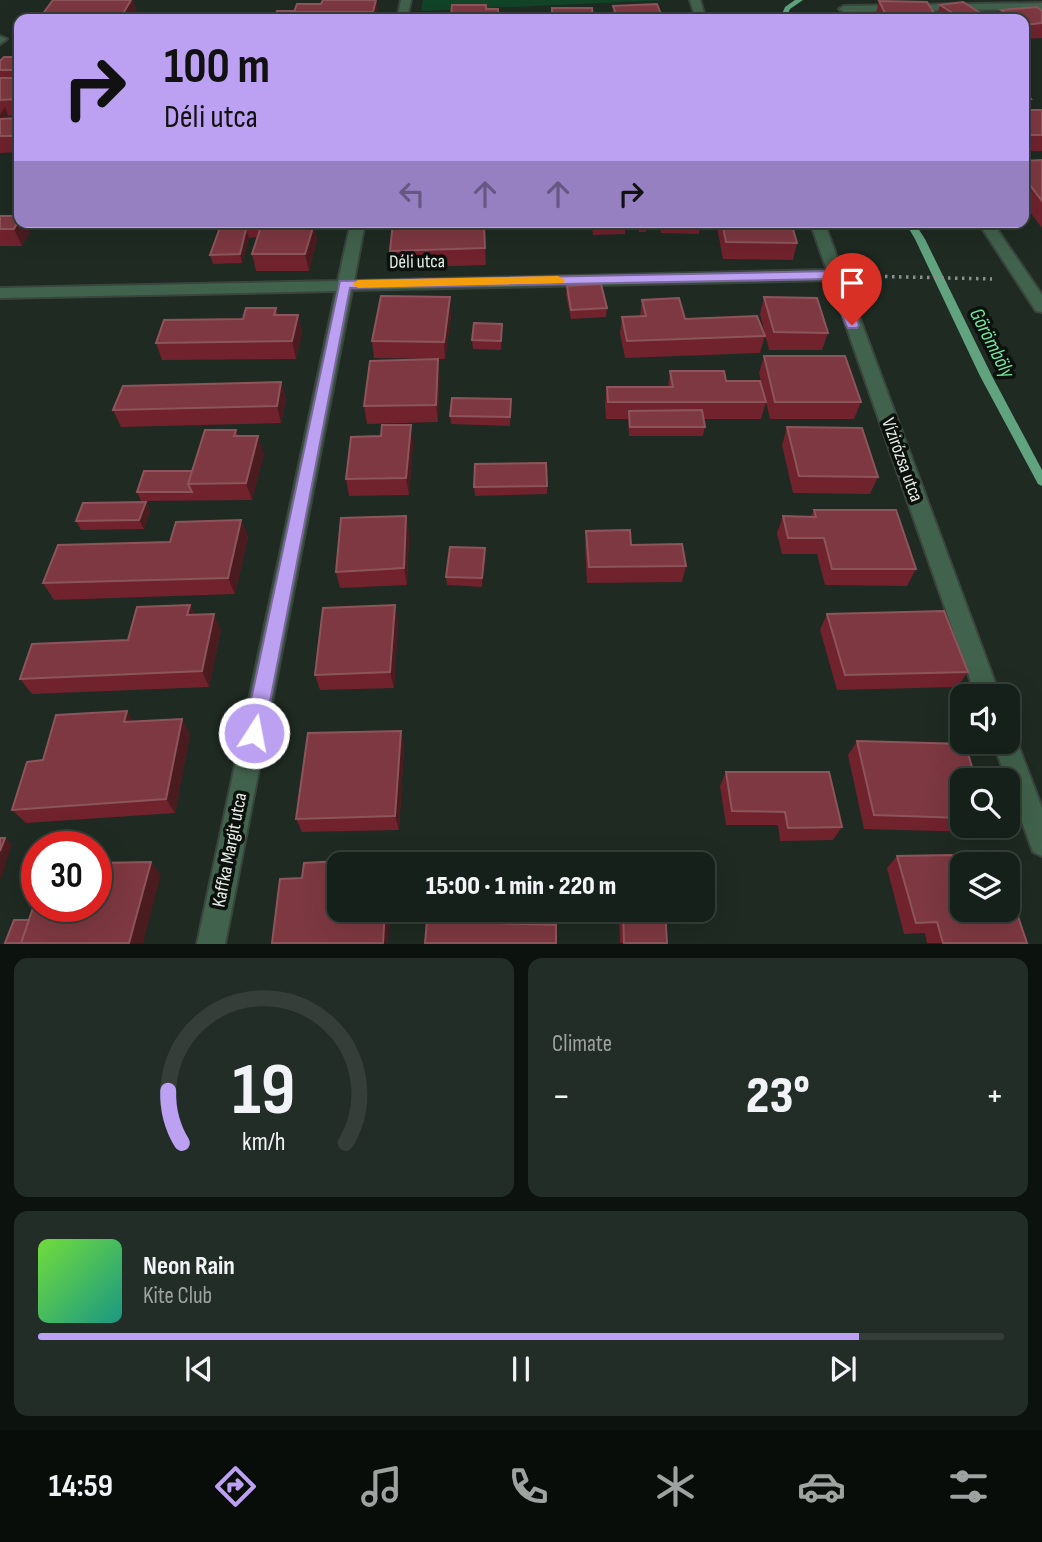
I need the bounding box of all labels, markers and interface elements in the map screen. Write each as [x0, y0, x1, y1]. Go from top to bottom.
text: 100 m [164, 38, 270, 97]
icon: right [49, 42, 140, 133]
text: Déli utca [164, 98, 258, 137]
icon: left [393, 175, 431, 213]
icon: ahead [466, 175, 504, 213]
icon: ahead [539, 175, 577, 213]
icon: right [612, 175, 650, 213]
street label: Déli utca [389, 250, 445, 274]
pin [822, 253, 882, 325]
icon: arrive [833, 264, 871, 302]
water label: Görömböly [964, 304, 1021, 383]
street label: Vízirózsa utca [876, 415, 928, 505]
map controls [950, 684, 1020, 922]
button: sound [950, 684, 1020, 754]
position arrow [217, 696, 291, 770]
button: search [950, 768, 1020, 838]
street label: Kaffka Margit utca [208, 791, 252, 909]
speed limit sign: 30 [21, 831, 112, 922]
button: layers [950, 852, 1020, 922]
text: 15:00 · 1 min · 220 m [426, 871, 616, 902]
text: Climate [552, 1030, 612, 1058]
text: 19 [232, 1048, 296, 1136]
text: 23° [746, 1065, 810, 1128]
text: − [552, 1074, 571, 1119]
text: + [985, 1074, 1004, 1119]
text: km/h [242, 1127, 286, 1158]
text: Neon Rain [143, 1251, 235, 1282]
text: Kite Club [143, 1282, 212, 1310]
icon: previous [180, 1350, 218, 1388]
icon: pause [502, 1350, 540, 1388]
icon: next [824, 1350, 862, 1388]
icon: directions [211, 1462, 260, 1511]
icon: music [357, 1462, 406, 1511]
icon: phone [504, 1462, 553, 1511]
icon: climate [651, 1462, 700, 1511]
icon: car [797, 1462, 846, 1511]
icon: filters [944, 1462, 993, 1511]
text: 14:59 [49, 1467, 113, 1506]

